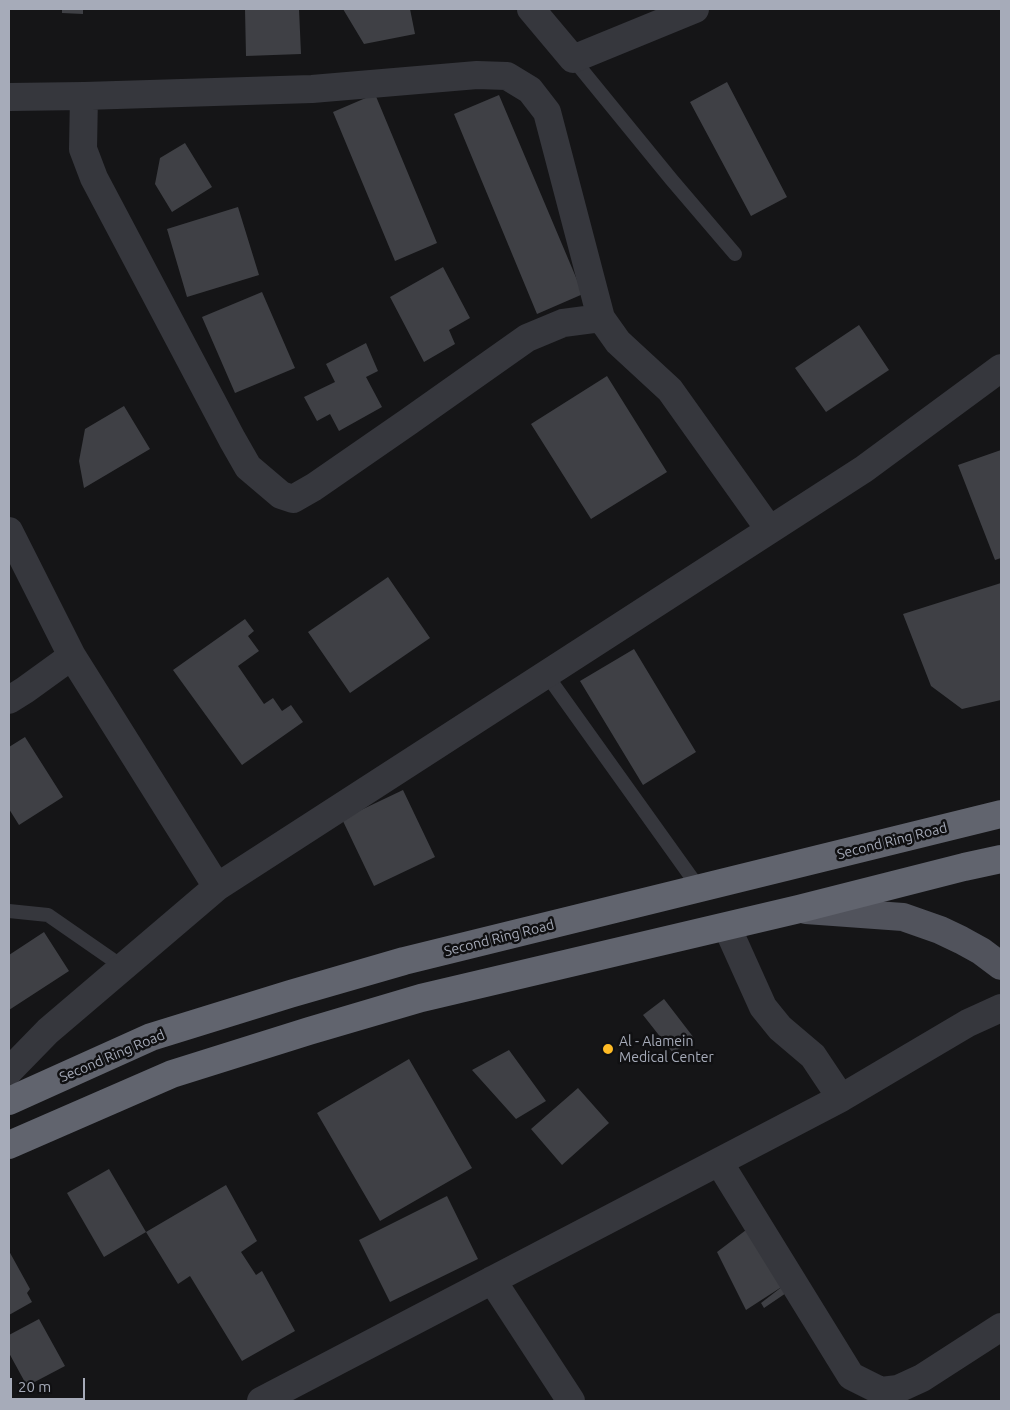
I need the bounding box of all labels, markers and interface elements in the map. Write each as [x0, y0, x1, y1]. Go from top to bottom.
street label: Second Ring Road [835, 819, 949, 863]
street label: Second Ring Road [442, 916, 556, 960]
street label: Second Ring Road [57, 1026, 167, 1086]
place label: Al - Alamein Medical Center [619, 1033, 714, 1066]
marker: Al - Alamein Medical Center [601, 1042, 615, 1056]
scale bar [12, 1368, 88, 1400]
text: 20 m [18, 1378, 51, 1395]

